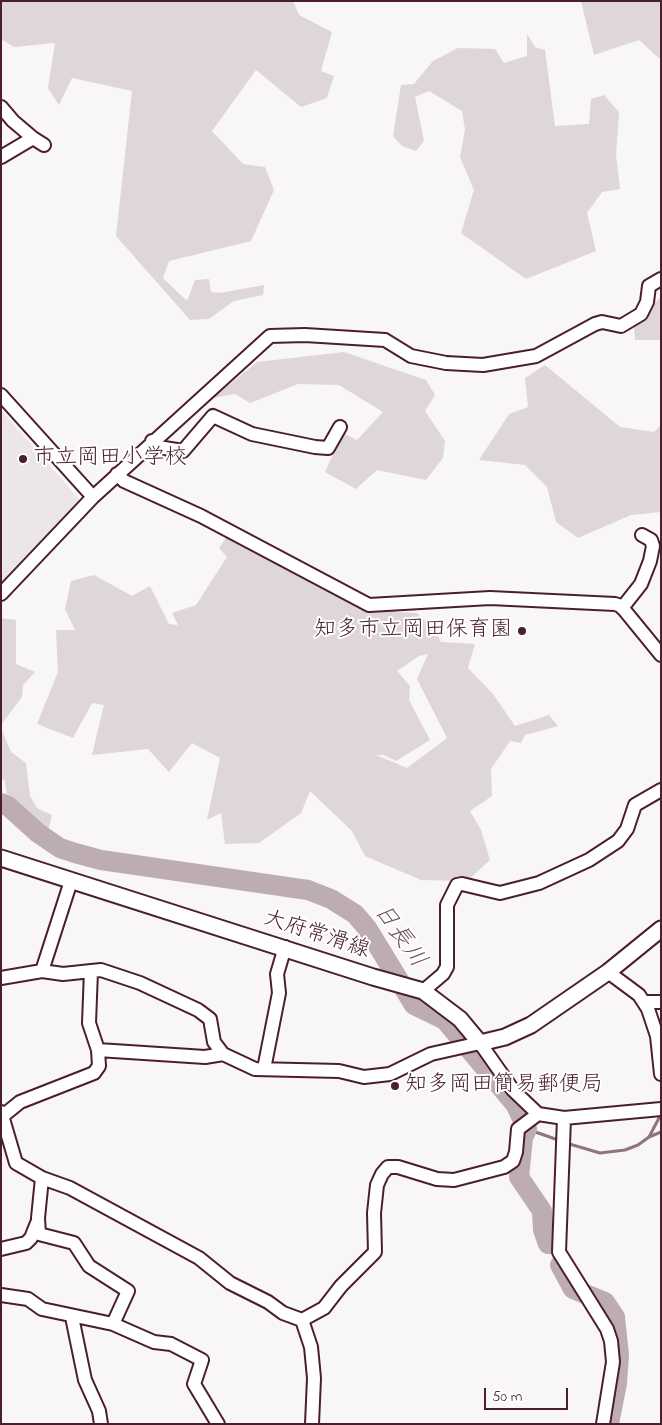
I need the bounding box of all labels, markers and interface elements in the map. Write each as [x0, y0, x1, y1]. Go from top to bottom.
place label: 市立岡田小学校 [33, 446, 187, 472]
marker: 市立岡田小学校 [17, 453, 29, 465]
place label: 知多市立岡田保育園 [314, 618, 512, 644]
marker: 知多市立岡田保育園 [516, 625, 528, 637]
water label: 日長川 [366, 899, 430, 975]
street label: 大府常滑線 [260, 906, 372, 966]
place label: 知多岡田簡易郵便局 [405, 1073, 603, 1099]
marker: 知多岡田簡易郵便局 [389, 1080, 401, 1092]
scale bar [487, 1378, 571, 1410]
text: 50 m [492, 1386, 522, 1408]

